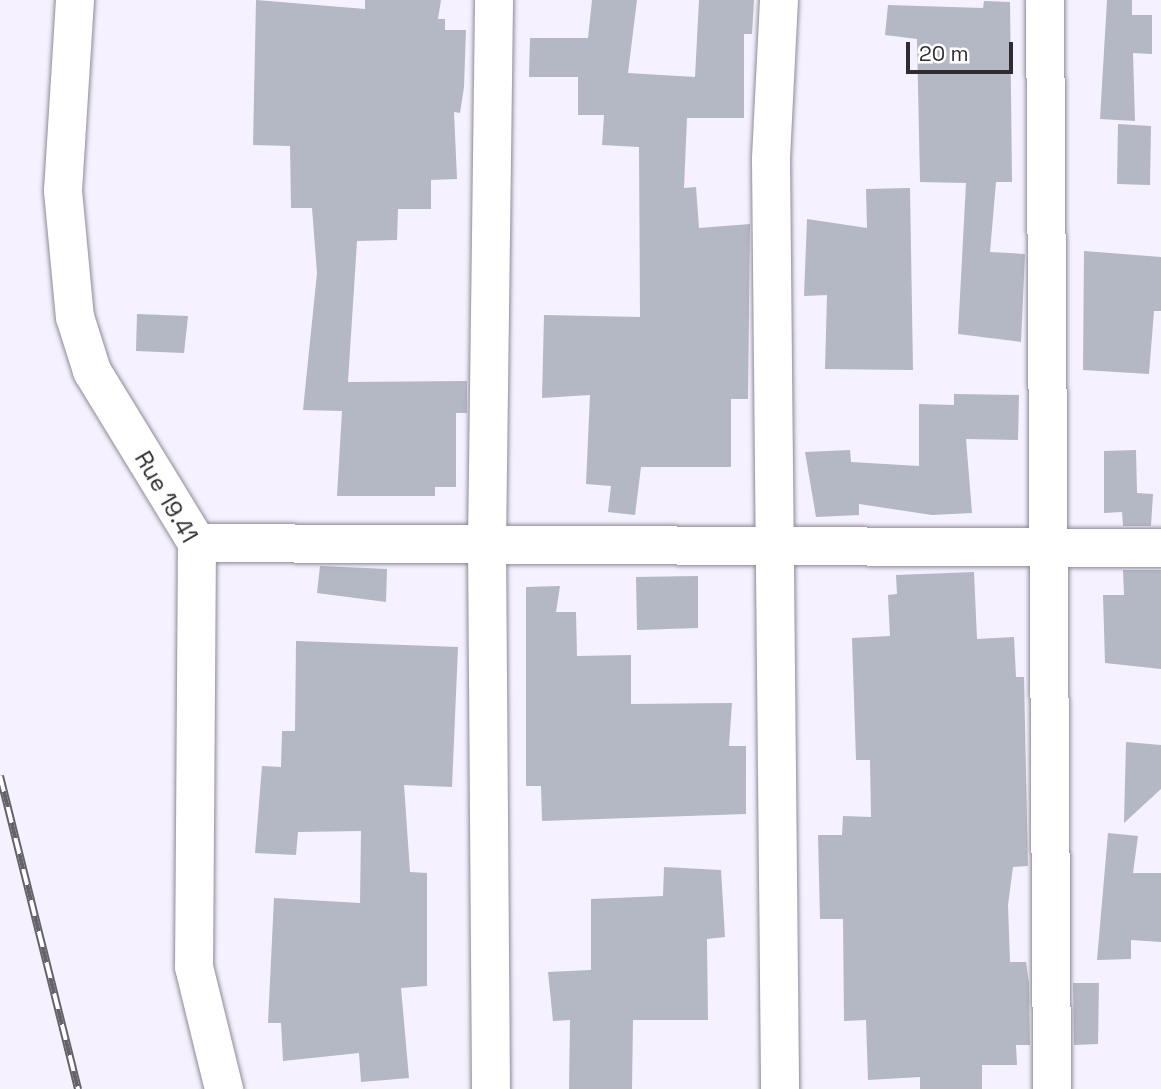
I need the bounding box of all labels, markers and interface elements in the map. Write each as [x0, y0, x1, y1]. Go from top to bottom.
scale bar [909, 28, 1016, 72]
text: 20 m [919, 40, 969, 67]
street label: Rue 19.41 [129, 446, 203, 548]

